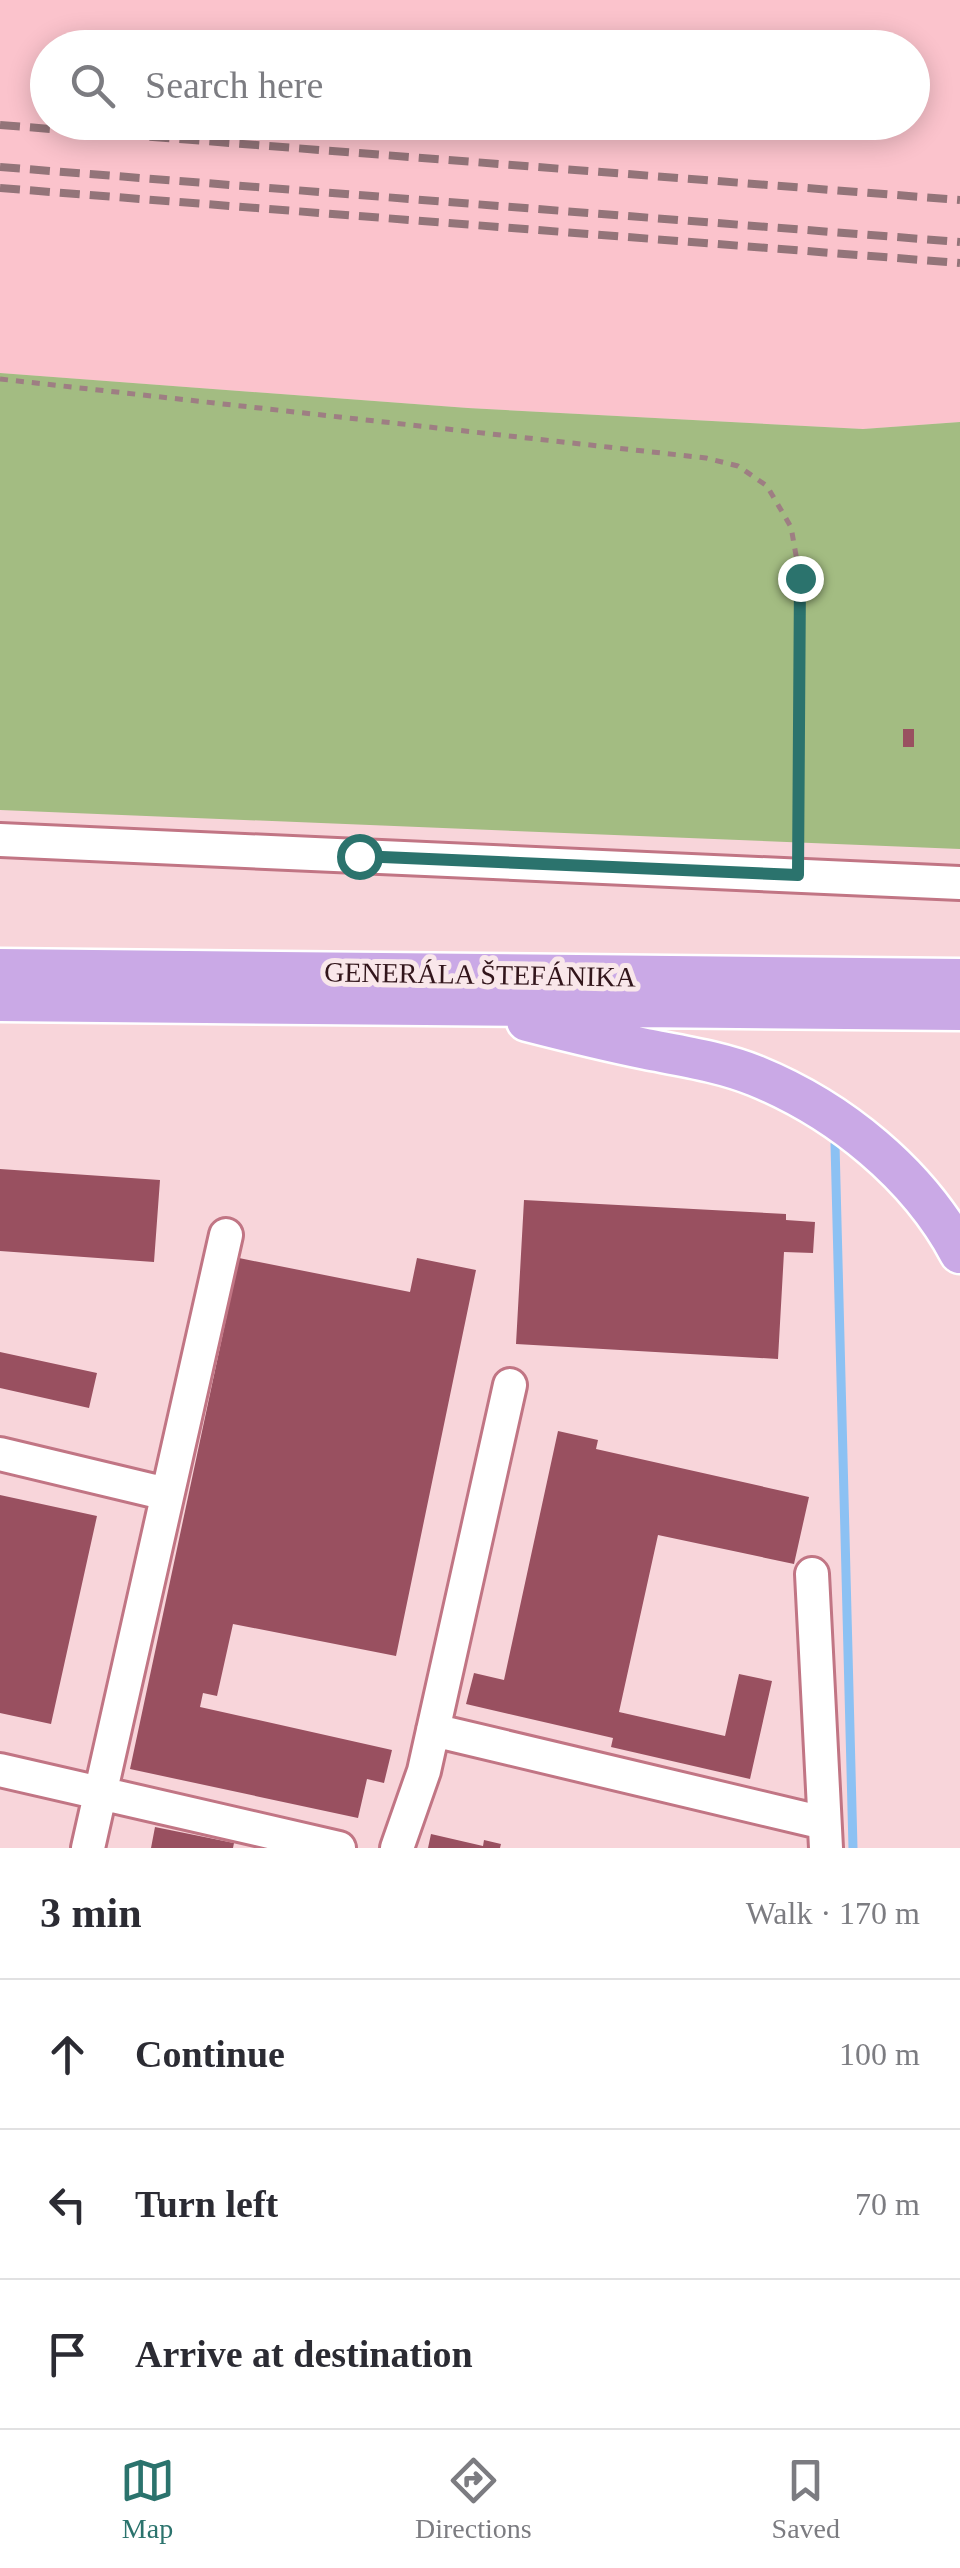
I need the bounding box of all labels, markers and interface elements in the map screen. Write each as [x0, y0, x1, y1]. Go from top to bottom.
search box [30, 30, 930, 140]
icon: search [65, 58, 120, 113]
text: Search here [145, 64, 323, 106]
route end [778, 556, 824, 602]
route start [337, 834, 383, 880]
street label: GENERÁLA ŠTEFÁNIKA [324, 956, 637, 993]
text: 3 min [40, 1890, 142, 1936]
text: Walk · 170 m [746, 1895, 920, 1931]
icon: ahead [40, 2027, 95, 2082]
text: Continue [135, 2033, 285, 2075]
text: 100 m [839, 2036, 920, 2072]
icon: left [40, 2177, 95, 2232]
text: Turn left [135, 2183, 278, 2225]
text: 70 m [855, 2186, 920, 2222]
icon: arrive [40, 2327, 95, 2382]
text: Arrive at destination [135, 2333, 473, 2375]
tab: Map [120, 2453, 175, 2545]
tab: Directions [415, 2453, 532, 2545]
tab: Saved [772, 2453, 840, 2545]

